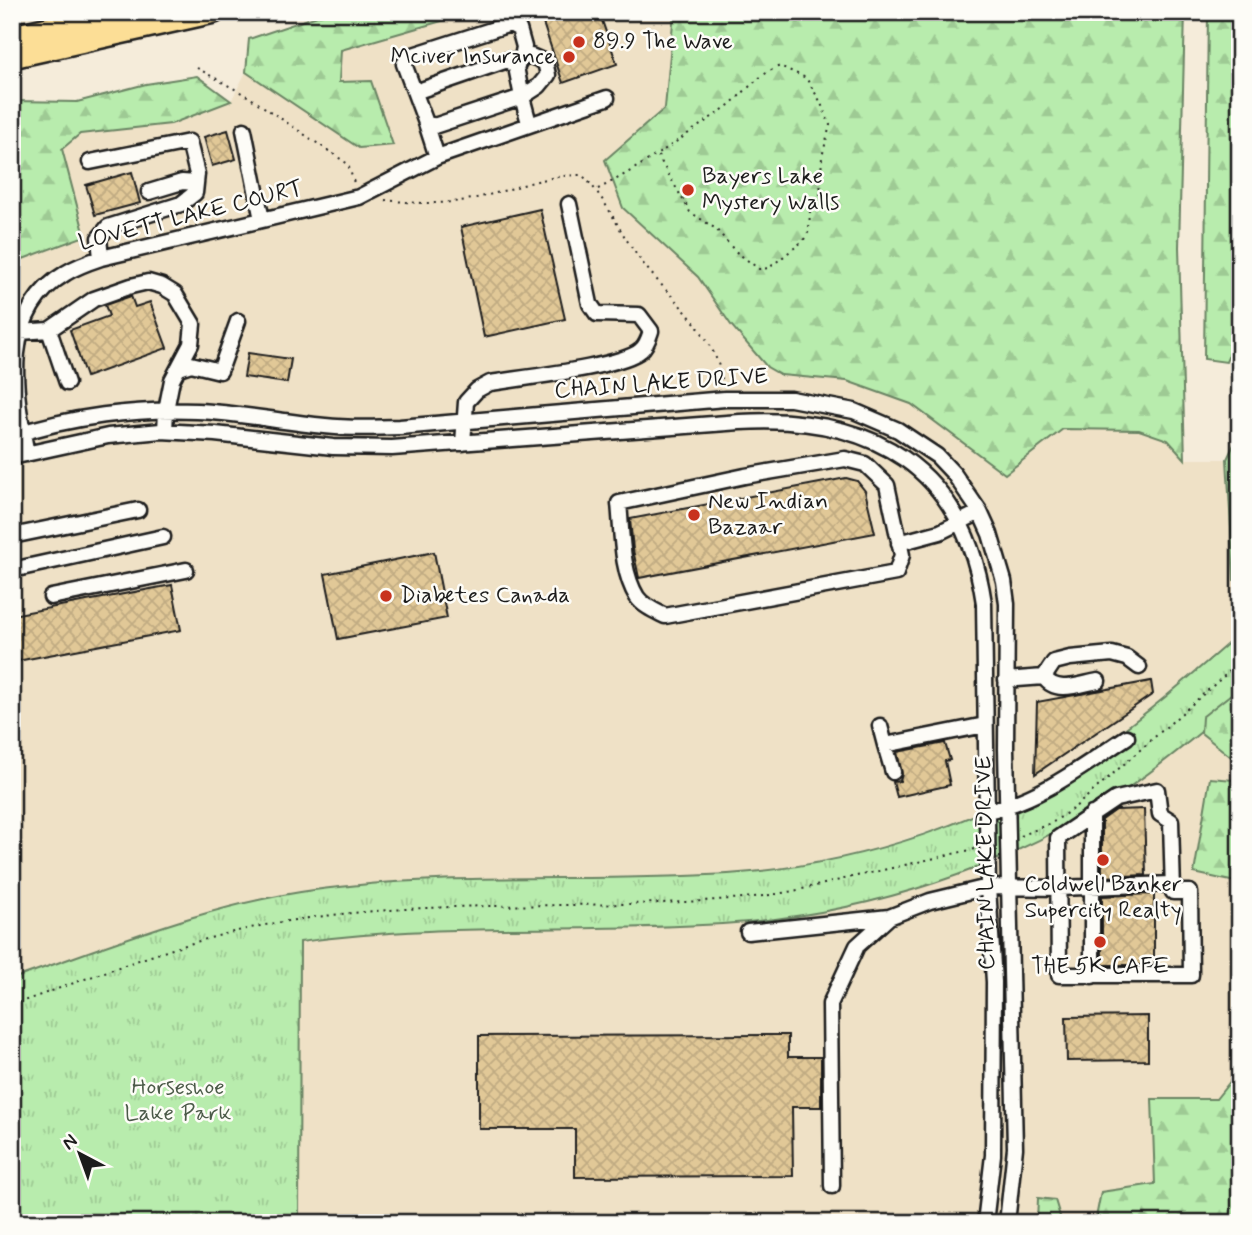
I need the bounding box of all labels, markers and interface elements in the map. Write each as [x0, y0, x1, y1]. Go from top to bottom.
place label: 89.9 The Wave [593, 27, 733, 57]
marker: 89.9 The Wave [571, 34, 587, 50]
place label: Mciver Insurance [390, 42, 555, 72]
marker: Mciver Insurance [561, 49, 577, 65]
place label: Bayers Lake Mystery Walls [702, 162, 839, 218]
street label: LOVETT LAKE COURT [76, 174, 306, 258]
marker: Bayers Lake Mystery Walls [680, 182, 696, 198]
street label: CHAIN LAKE DRIVE [553, 362, 769, 406]
place label: New Indian Bazaar [708, 487, 828, 543]
marker: New Indian Bazaar [686, 507, 702, 523]
place label: Diabetes Canada [400, 581, 570, 611]
marker: Diabetes Canada [378, 588, 394, 604]
street label: CHAIN LAKE DRIVE [969, 756, 1003, 970]
marker: Coldwell Banker Supercity Realty [1095, 852, 1111, 868]
place label: Coldwell Banker Supercity Realty [1024, 870, 1182, 926]
marker: THE 5K CAFE [1092, 934, 1108, 950]
place label: THE 5K CAFE [1031, 952, 1169, 982]
park label: Horseshoe Lake Park [124, 1073, 232, 1129]
north arrow [46, 1120, 116, 1190]
text: N [57, 1129, 83, 1156]

